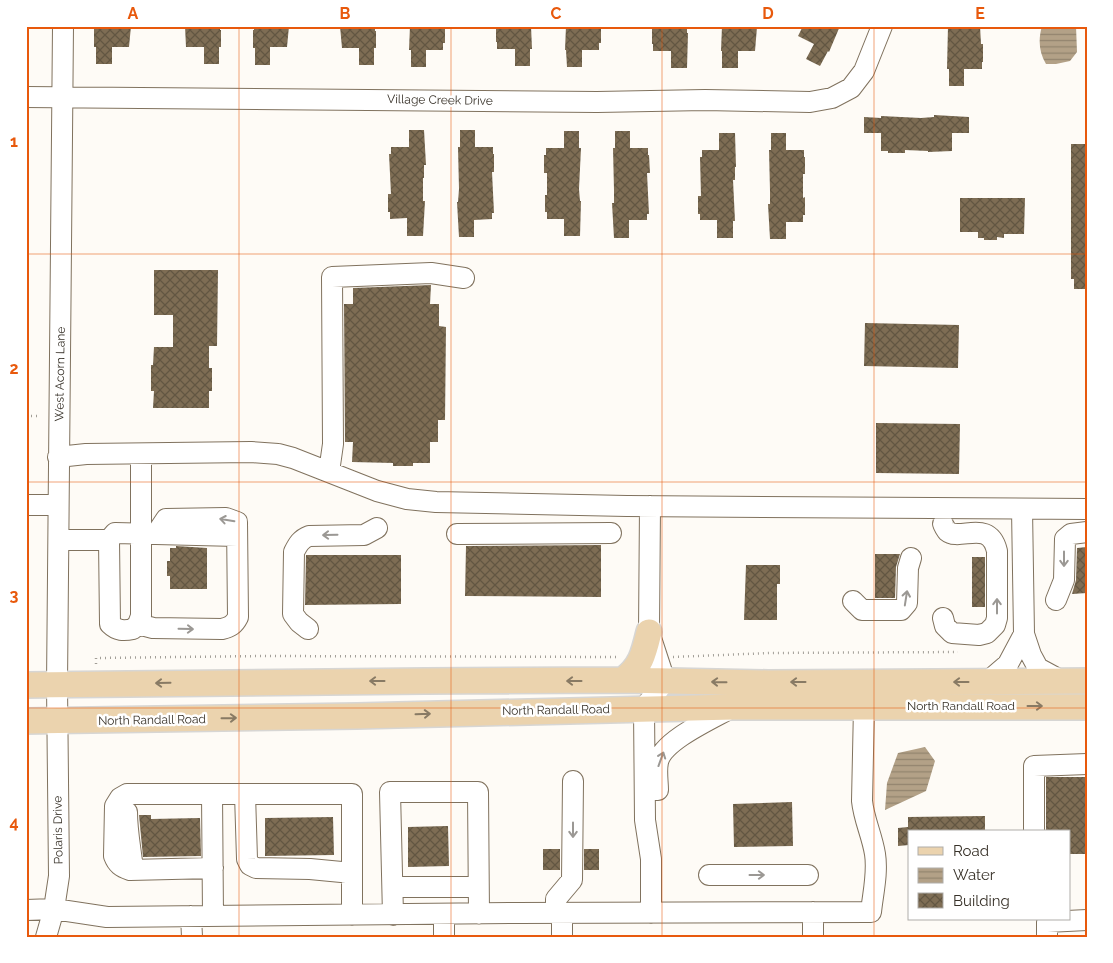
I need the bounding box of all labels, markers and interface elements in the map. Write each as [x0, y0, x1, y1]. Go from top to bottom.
text: A [128, 4, 139, 23]
text: B [340, 4, 351, 23]
text: C [551, 4, 562, 23]
text: D [762, 4, 774, 23]
text: E [975, 4, 985, 23]
street label: Village Creek Drive [387, 92, 493, 108]
text: 1 [10, 132, 18, 151]
street label: West Acorn Lane [52, 327, 68, 421]
text: 2 [9, 359, 19, 378]
one-way arrow [220, 514, 236, 524]
one-way arrow [322, 530, 338, 540]
one-way arrow [1059, 550, 1069, 566]
text: 3 [10, 586, 19, 605]
one-way arrow [902, 590, 912, 606]
one-way arrow [992, 599, 1002, 615]
one-way arrow [178, 624, 194, 634]
one-way arrow [369, 676, 385, 686]
one-way arrow [566, 676, 582, 686]
one-way arrow [711, 677, 727, 686]
one-way arrow [790, 677, 806, 687]
one-way arrow [953, 677, 969, 687]
one-way arrow [155, 678, 171, 688]
street label: North Randall Road [907, 699, 1015, 713]
one-way arrow [1027, 701, 1043, 711]
street label: North Randall Road [502, 702, 610, 718]
one-way arrow [414, 709, 431, 719]
street label: North Randall Road [98, 712, 206, 728]
one-way arrow [220, 714, 236, 723]
one-way arrow [657, 752, 666, 767]
street label: Polaris Drive [50, 796, 66, 864]
text: 4 [9, 813, 19, 832]
one-way arrow [568, 822, 578, 838]
legend [908, 830, 1070, 920]
text: Road [953, 842, 989, 860]
text: Water [953, 866, 996, 884]
one-way arrow [749, 870, 765, 880]
text: Building [953, 892, 1010, 910]

